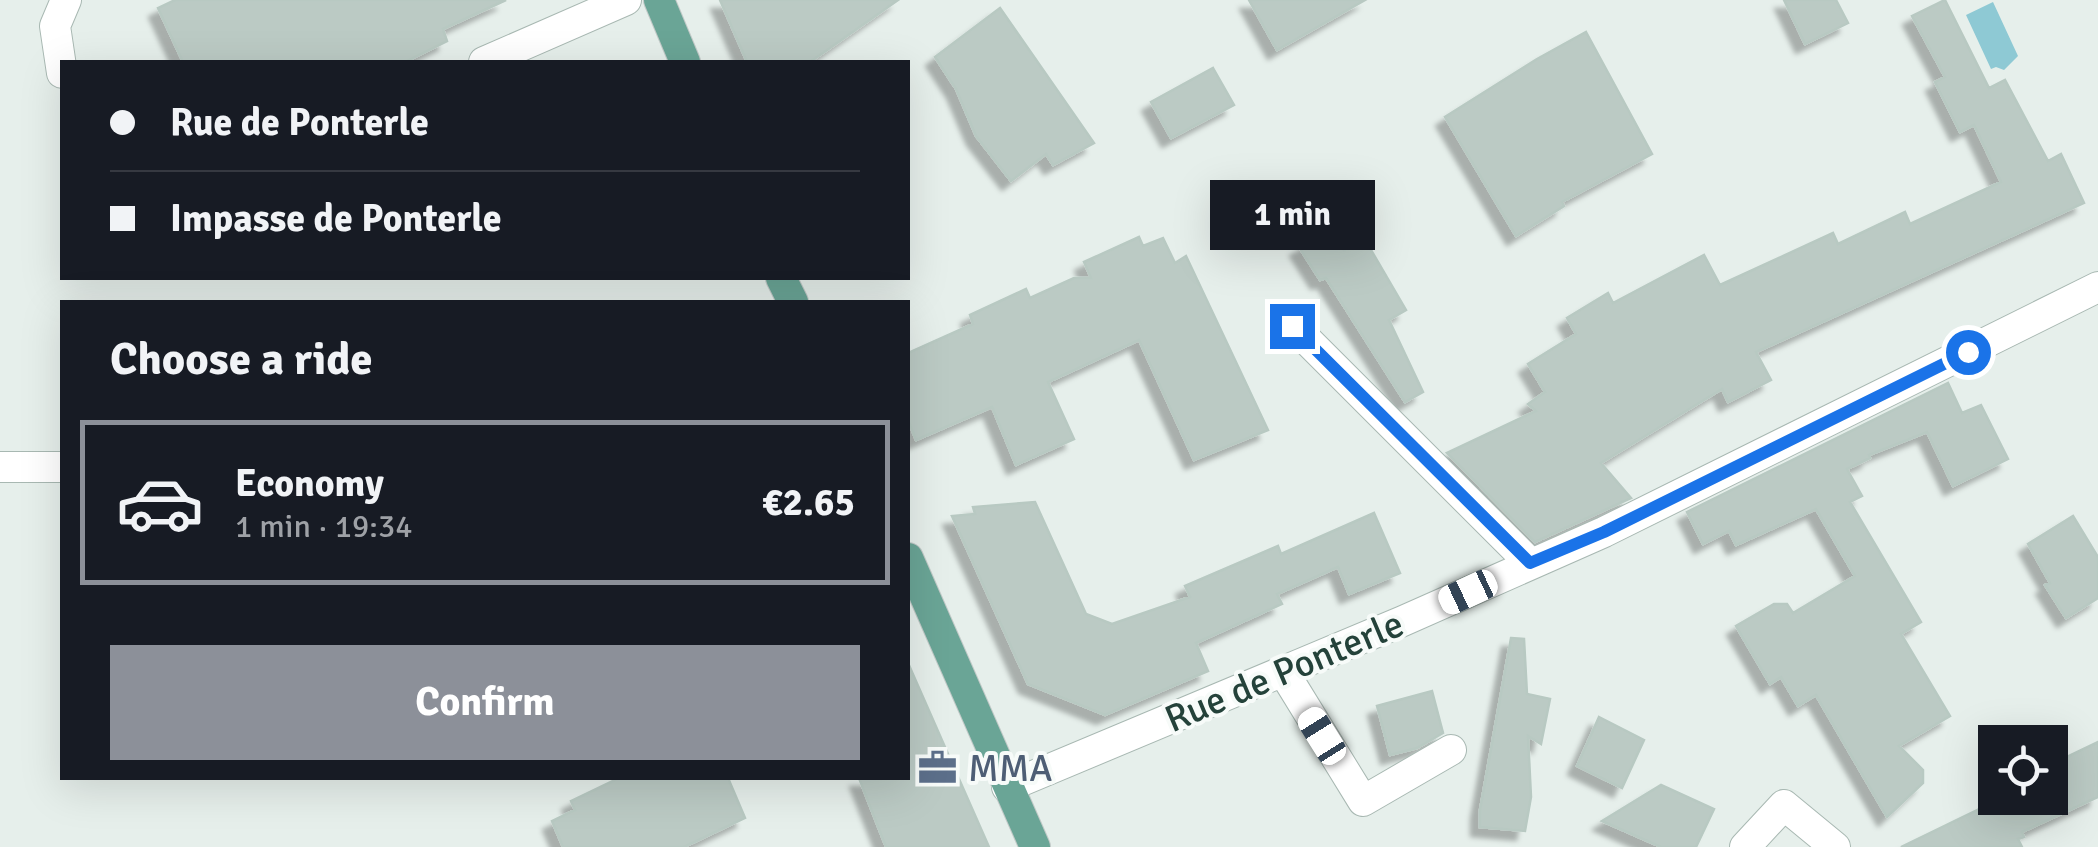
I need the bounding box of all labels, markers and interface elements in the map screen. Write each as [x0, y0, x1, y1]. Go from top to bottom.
text: Rue de Ponterle [170, 99, 429, 146]
callout: 1 min [1210, 181, 1374, 251]
text: Impasse de Ponterle [170, 195, 502, 242]
text: 1 min [1254, 195, 1331, 234]
route end [1270, 304, 1315, 349]
route start [1946, 330, 1991, 375]
text: Choose a ride [110, 332, 373, 387]
icon: car [115, 458, 205, 548]
text: Economy [235, 460, 384, 507]
text: €2.65 [762, 479, 855, 526]
text: 1 min · 19:34 [235, 507, 413, 546]
car [1434, 566, 1502, 618]
street label: Rue de Ponterle [1158, 600, 1410, 743]
button: Confirm [110, 645, 860, 760]
car [1293, 703, 1351, 769]
map controls [1978, 725, 2068, 815]
button: locate [1978, 725, 2068, 815]
place label: MMA [968, 745, 1053, 792]
office icon: MMA [917, 747, 959, 789]

